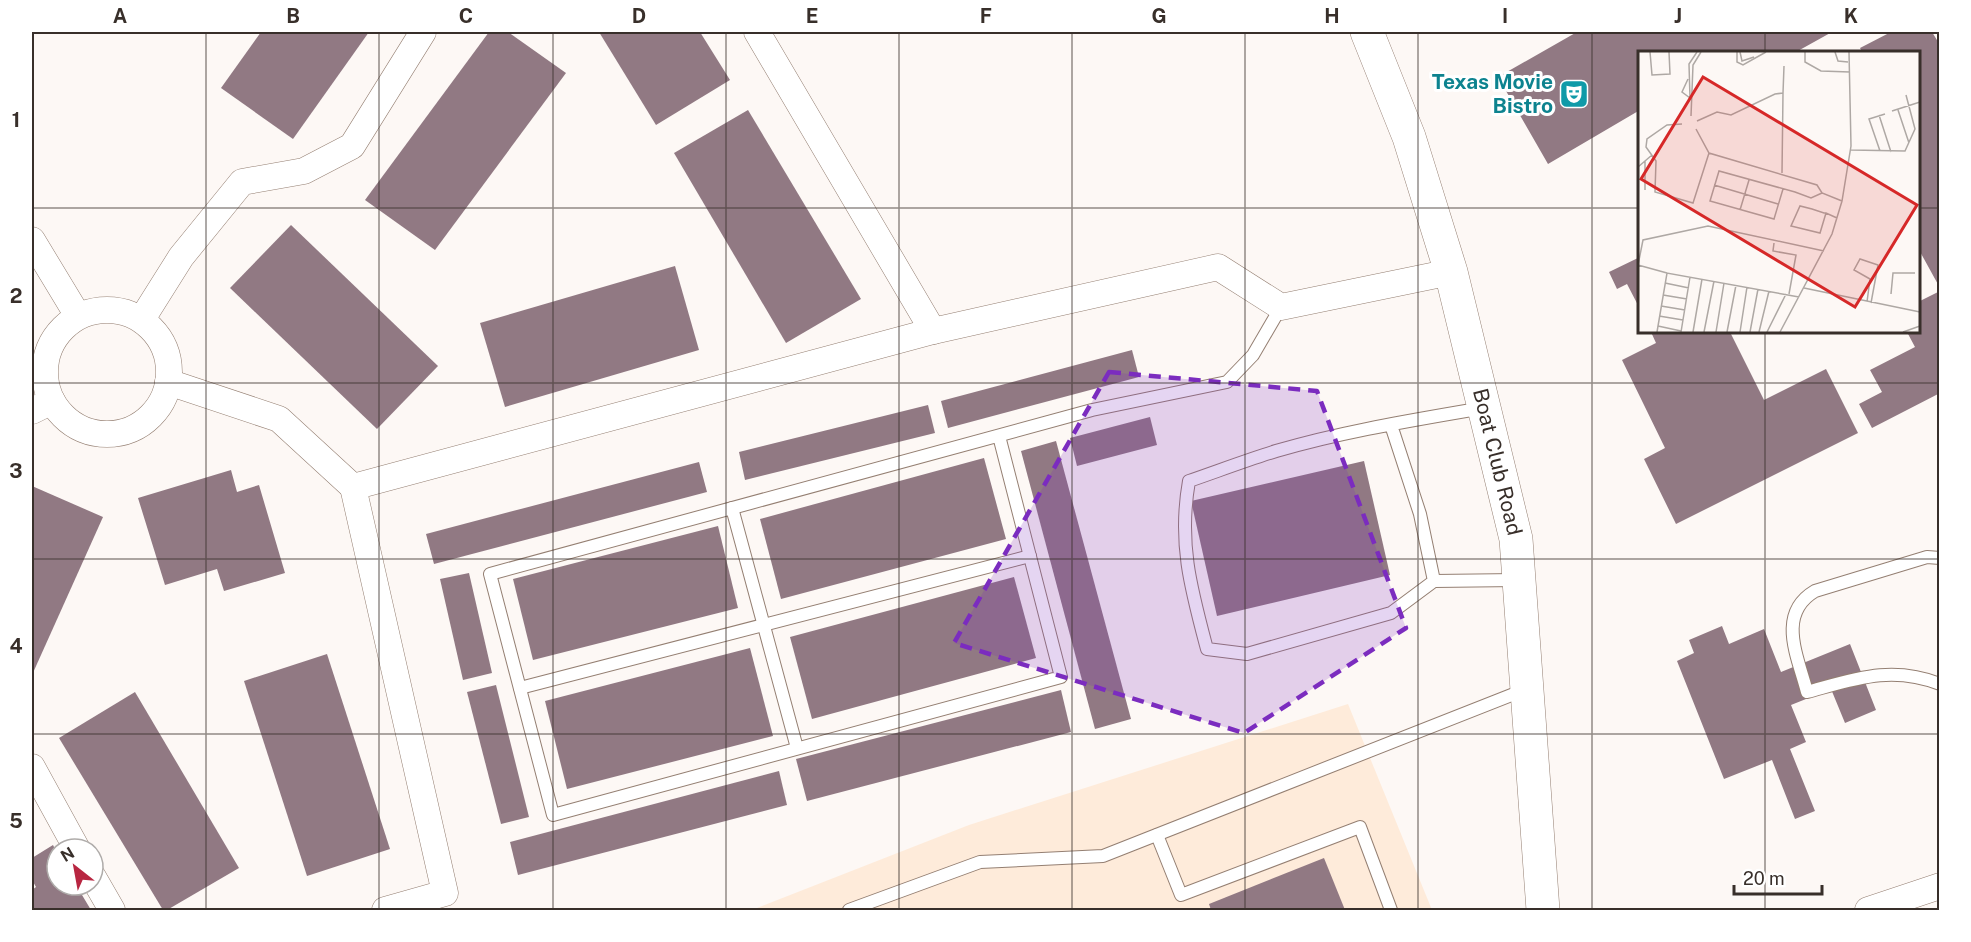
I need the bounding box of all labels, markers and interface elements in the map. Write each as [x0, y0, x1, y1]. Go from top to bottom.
text: A [113, 4, 127, 28]
text: B [286, 4, 300, 28]
text: C [459, 4, 473, 28]
text: D [632, 4, 646, 28]
text: E [806, 4, 818, 28]
text: F [980, 4, 992, 28]
text: G [1151, 4, 1167, 28]
text: H [1324, 4, 1340, 28]
text: I [1502, 4, 1508, 28]
text: J [1674, 4, 1682, 28]
text: K [1844, 4, 1858, 28]
inset map [1638, 51, 1920, 333]
place label: Texas Movie Bistro [1432, 69, 1553, 118]
theatre icon: Texas Movie Bistro [1558, 78, 1590, 110]
text: 1 [12, 108, 20, 132]
text: 2 [10, 284, 22, 308]
street label: Boat Club Road [1468, 386, 1528, 538]
text: 3 [9, 459, 23, 483]
text: 4 [9, 634, 23, 658]
text: 5 [9, 809, 23, 833]
north arrow [45, 837, 105, 897]
text: N [57, 843, 78, 866]
scale bar [1734, 858, 1822, 896]
text: 20 m [1743, 868, 1785, 889]

